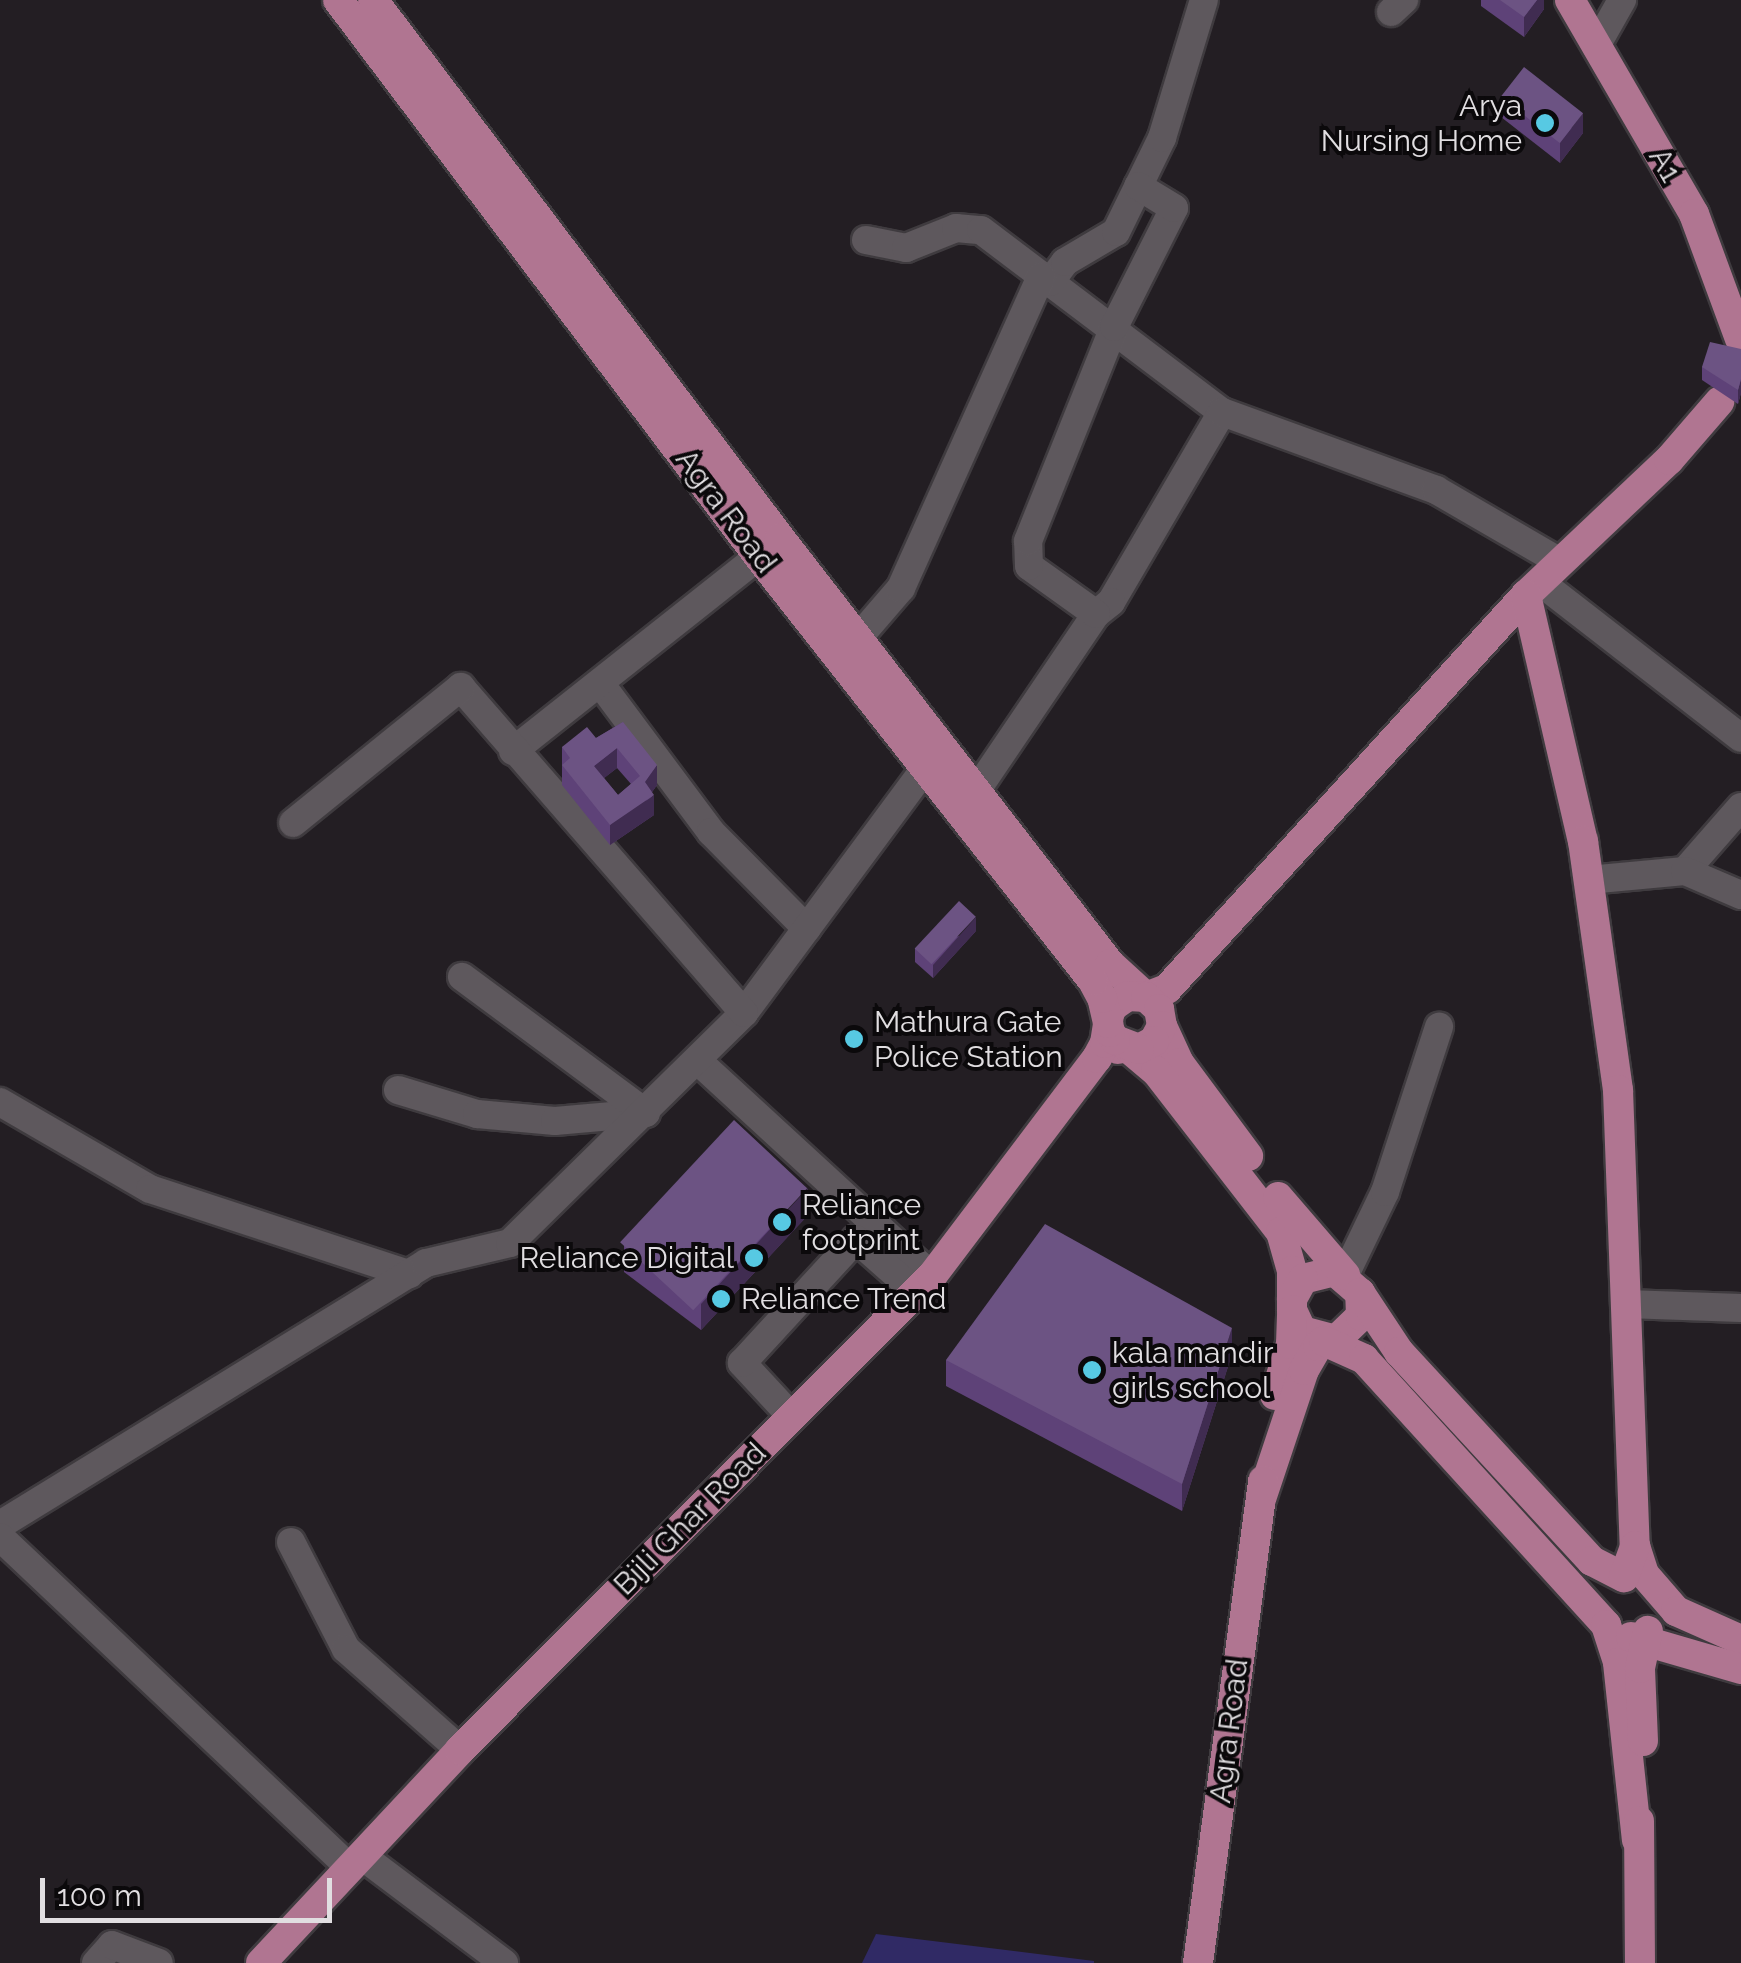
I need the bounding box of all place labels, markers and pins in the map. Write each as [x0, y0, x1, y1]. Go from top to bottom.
place label: Arya Nursing Home [1321, 88, 1522, 158]
marker: Arya Nursing Home [1532, 110, 1558, 136]
place label: Mathura Gate Police Station [874, 1004, 1063, 1074]
marker: Mathura Gate Police Station [843, 1028, 865, 1050]
place label: Reliance footprint [802, 1187, 921, 1258]
marker: Reliance footprint [771, 1211, 793, 1233]
place label: Reliance Digital [520, 1240, 734, 1276]
marker: Reliance Digital [743, 1247, 765, 1269]
place label: Reliance Trend [741, 1281, 947, 1317]
marker: Reliance Trend [710, 1288, 732, 1310]
place label: kala mandir girls school [1112, 1335, 1273, 1406]
marker: kala mandir girls school [1081, 1359, 1103, 1381]

